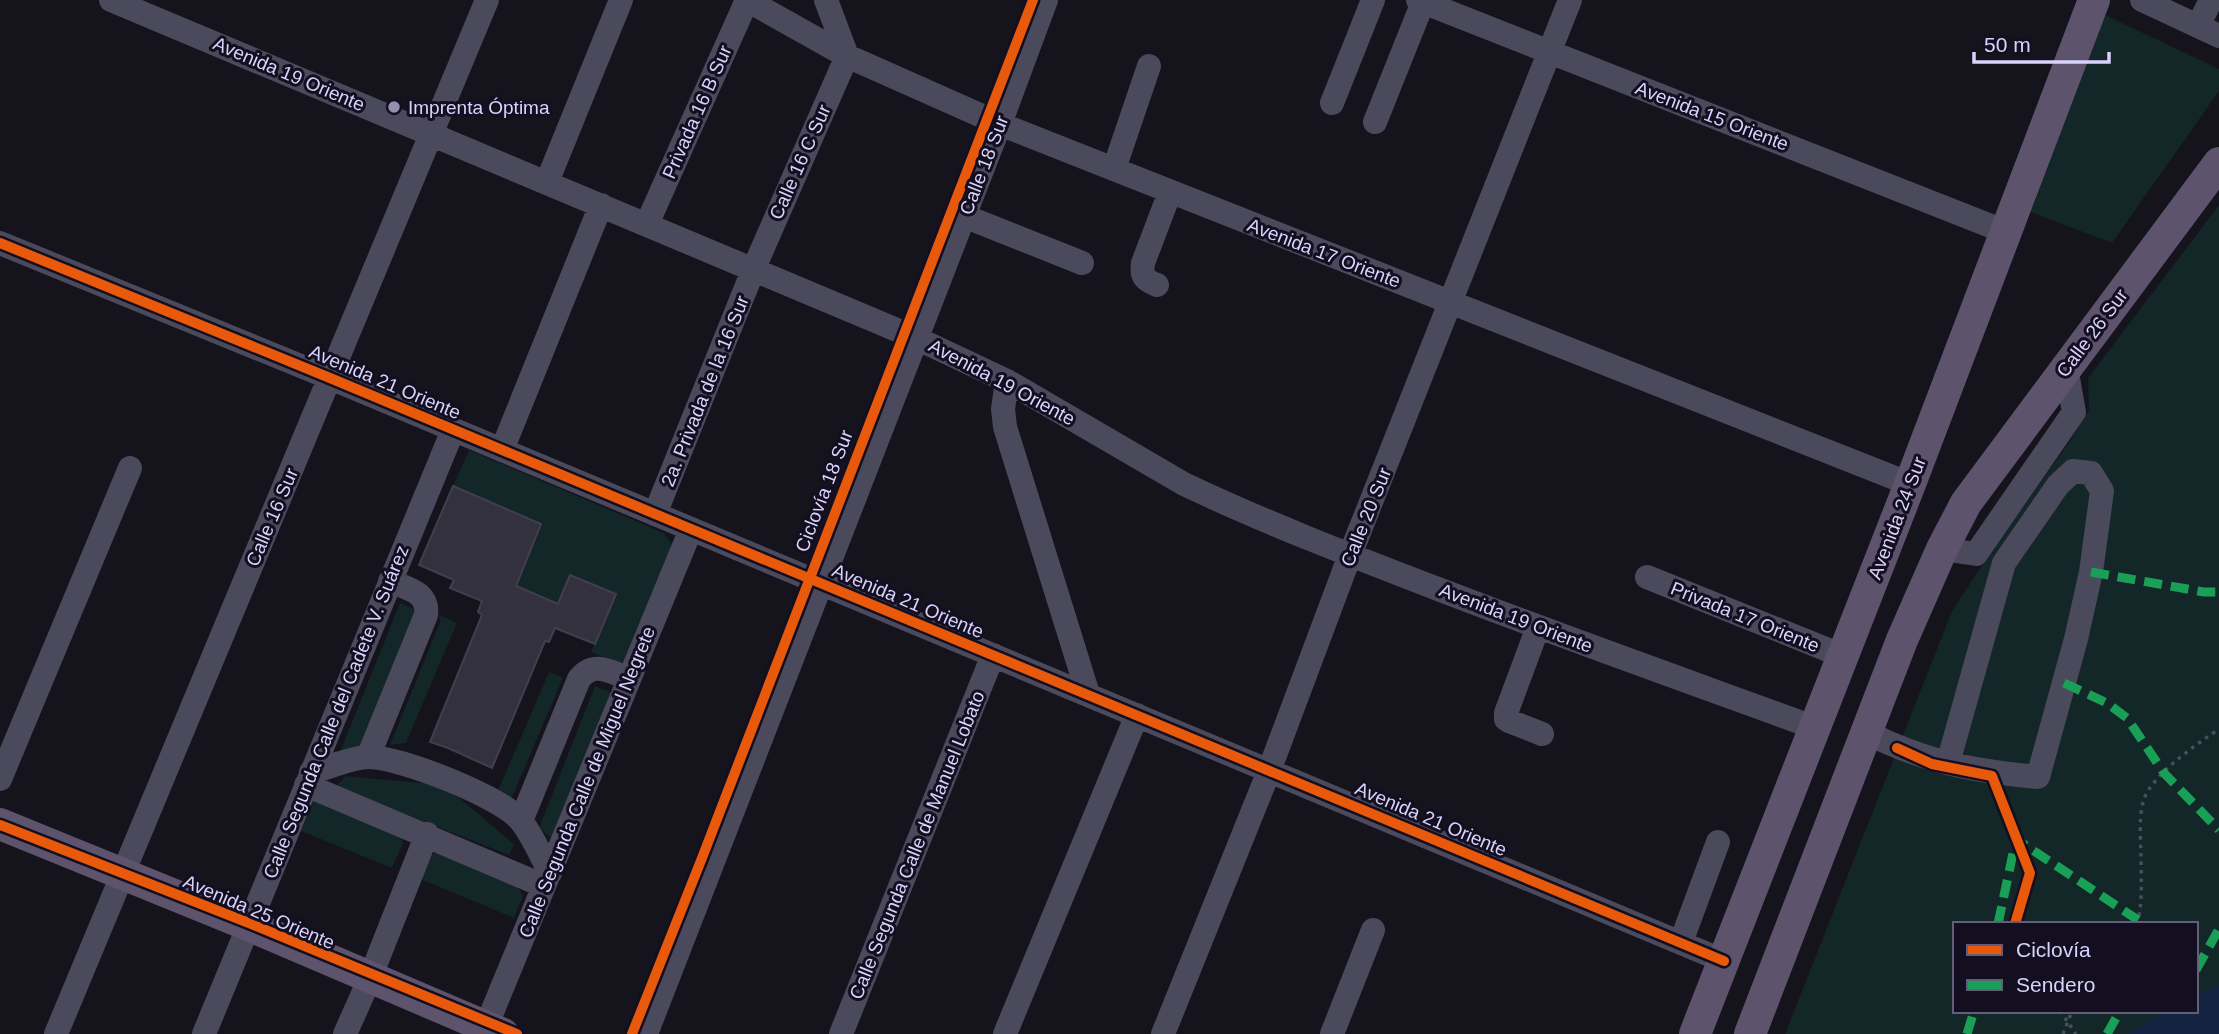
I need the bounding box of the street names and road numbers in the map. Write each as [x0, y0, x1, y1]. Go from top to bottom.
street label: Avenida 19 Oriente [210, 33, 368, 115]
street label: Privada 16 B Sur [658, 42, 736, 182]
street label: Avenida 15 Oriente [1632, 77, 1792, 155]
street label: Calle 16 C Sur [765, 101, 835, 223]
street label: Calle 18 Sur [955, 112, 1013, 218]
street label: Avenida 17 Oriente [1244, 214, 1404, 292]
street label: Calle 26 Sur [2052, 284, 2132, 381]
street label: 2a. Privada de la 16 Sur [657, 292, 753, 489]
street label: Avenida 19 Oriente [925, 335, 1079, 429]
street label: Avenida 21 Oriente [306, 341, 464, 423]
street label: Ciclovía 18 Sur [791, 426, 857, 555]
street label: Avenida 24 Sur [1864, 453, 1930, 582]
street label: Calle 16 Sur [242, 464, 302, 569]
street label: Calle 20 Sur [1337, 464, 1396, 569]
street label: Calle Segunda Calle del Cadete V. Suárez [259, 542, 413, 882]
street label: Avenida 21 Oriente [829, 560, 987, 642]
street label: Privada 17 Oriente [1668, 578, 1822, 656]
street label: Avenida 19 Oriente [1436, 579, 1596, 657]
street label: Calle Segunda Calle de Miguel Negrete [515, 623, 659, 941]
street label: Calle Segunda Calle de Manuel Lobato [845, 688, 989, 1002]
street label: Avenida 21 Oriente [1352, 778, 1510, 860]
street label: Avenida 25 Oriente [180, 871, 338, 953]

